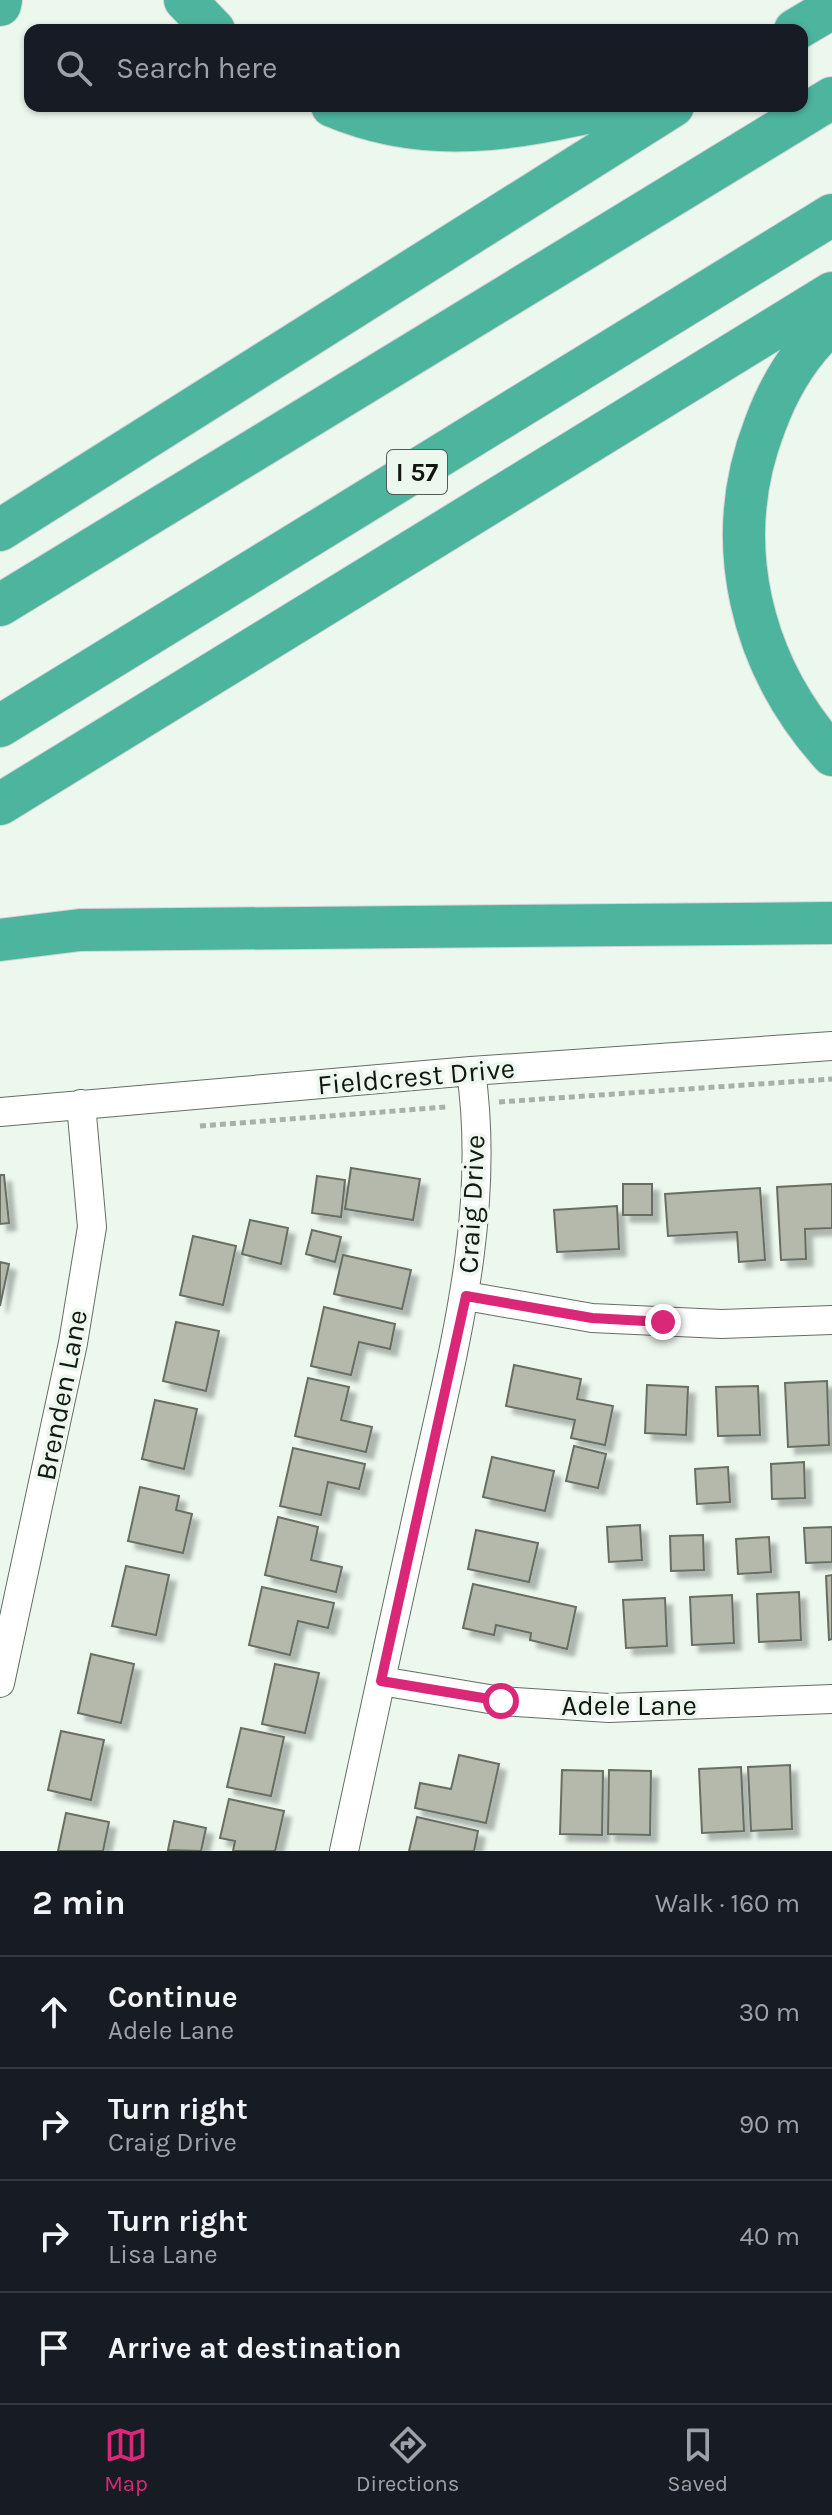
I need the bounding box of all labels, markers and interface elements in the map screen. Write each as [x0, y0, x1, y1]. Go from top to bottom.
search box [24, 24, 808, 112]
icon: search [52, 46, 96, 90]
text: Search here [116, 50, 277, 86]
road number: I 57 [387, 450, 447, 494]
street label: Fieldcrest Drive [316, 1051, 516, 1102]
street label: Craig Drive [451, 1134, 492, 1274]
route end [645, 1304, 681, 1340]
street label: Brenden Lane [29, 1307, 94, 1483]
route start [483, 1683, 519, 1719]
street label: Adele Lane [561, 1689, 697, 1722]
text: 2 min [32, 1883, 126, 1923]
text: Walk · 160 m [655, 1888, 800, 1919]
text: Continue [108, 1979, 238, 2015]
icon: ahead [32, 1990, 76, 2034]
text: 30 m [739, 1997, 800, 2028]
text: Adele Lane [108, 2015, 234, 2046]
text: Turn right [108, 2091, 248, 2127]
icon: right [32, 2102, 76, 2146]
text: 90 m [739, 2109, 800, 2140]
text: Craig Drive [108, 2127, 237, 2158]
text: Turn right [108, 2203, 248, 2239]
icon: right [32, 2214, 76, 2258]
text: 40 m [740, 2221, 800, 2252]
text: Lisa Lane [108, 2239, 218, 2270]
icon: arrive [32, 2326, 76, 2370]
text: Arrive at destination [108, 2330, 402, 2366]
tab: Map [104, 2423, 148, 2497]
tab: Directions [356, 2423, 459, 2497]
tab: Saved [667, 2423, 728, 2497]

